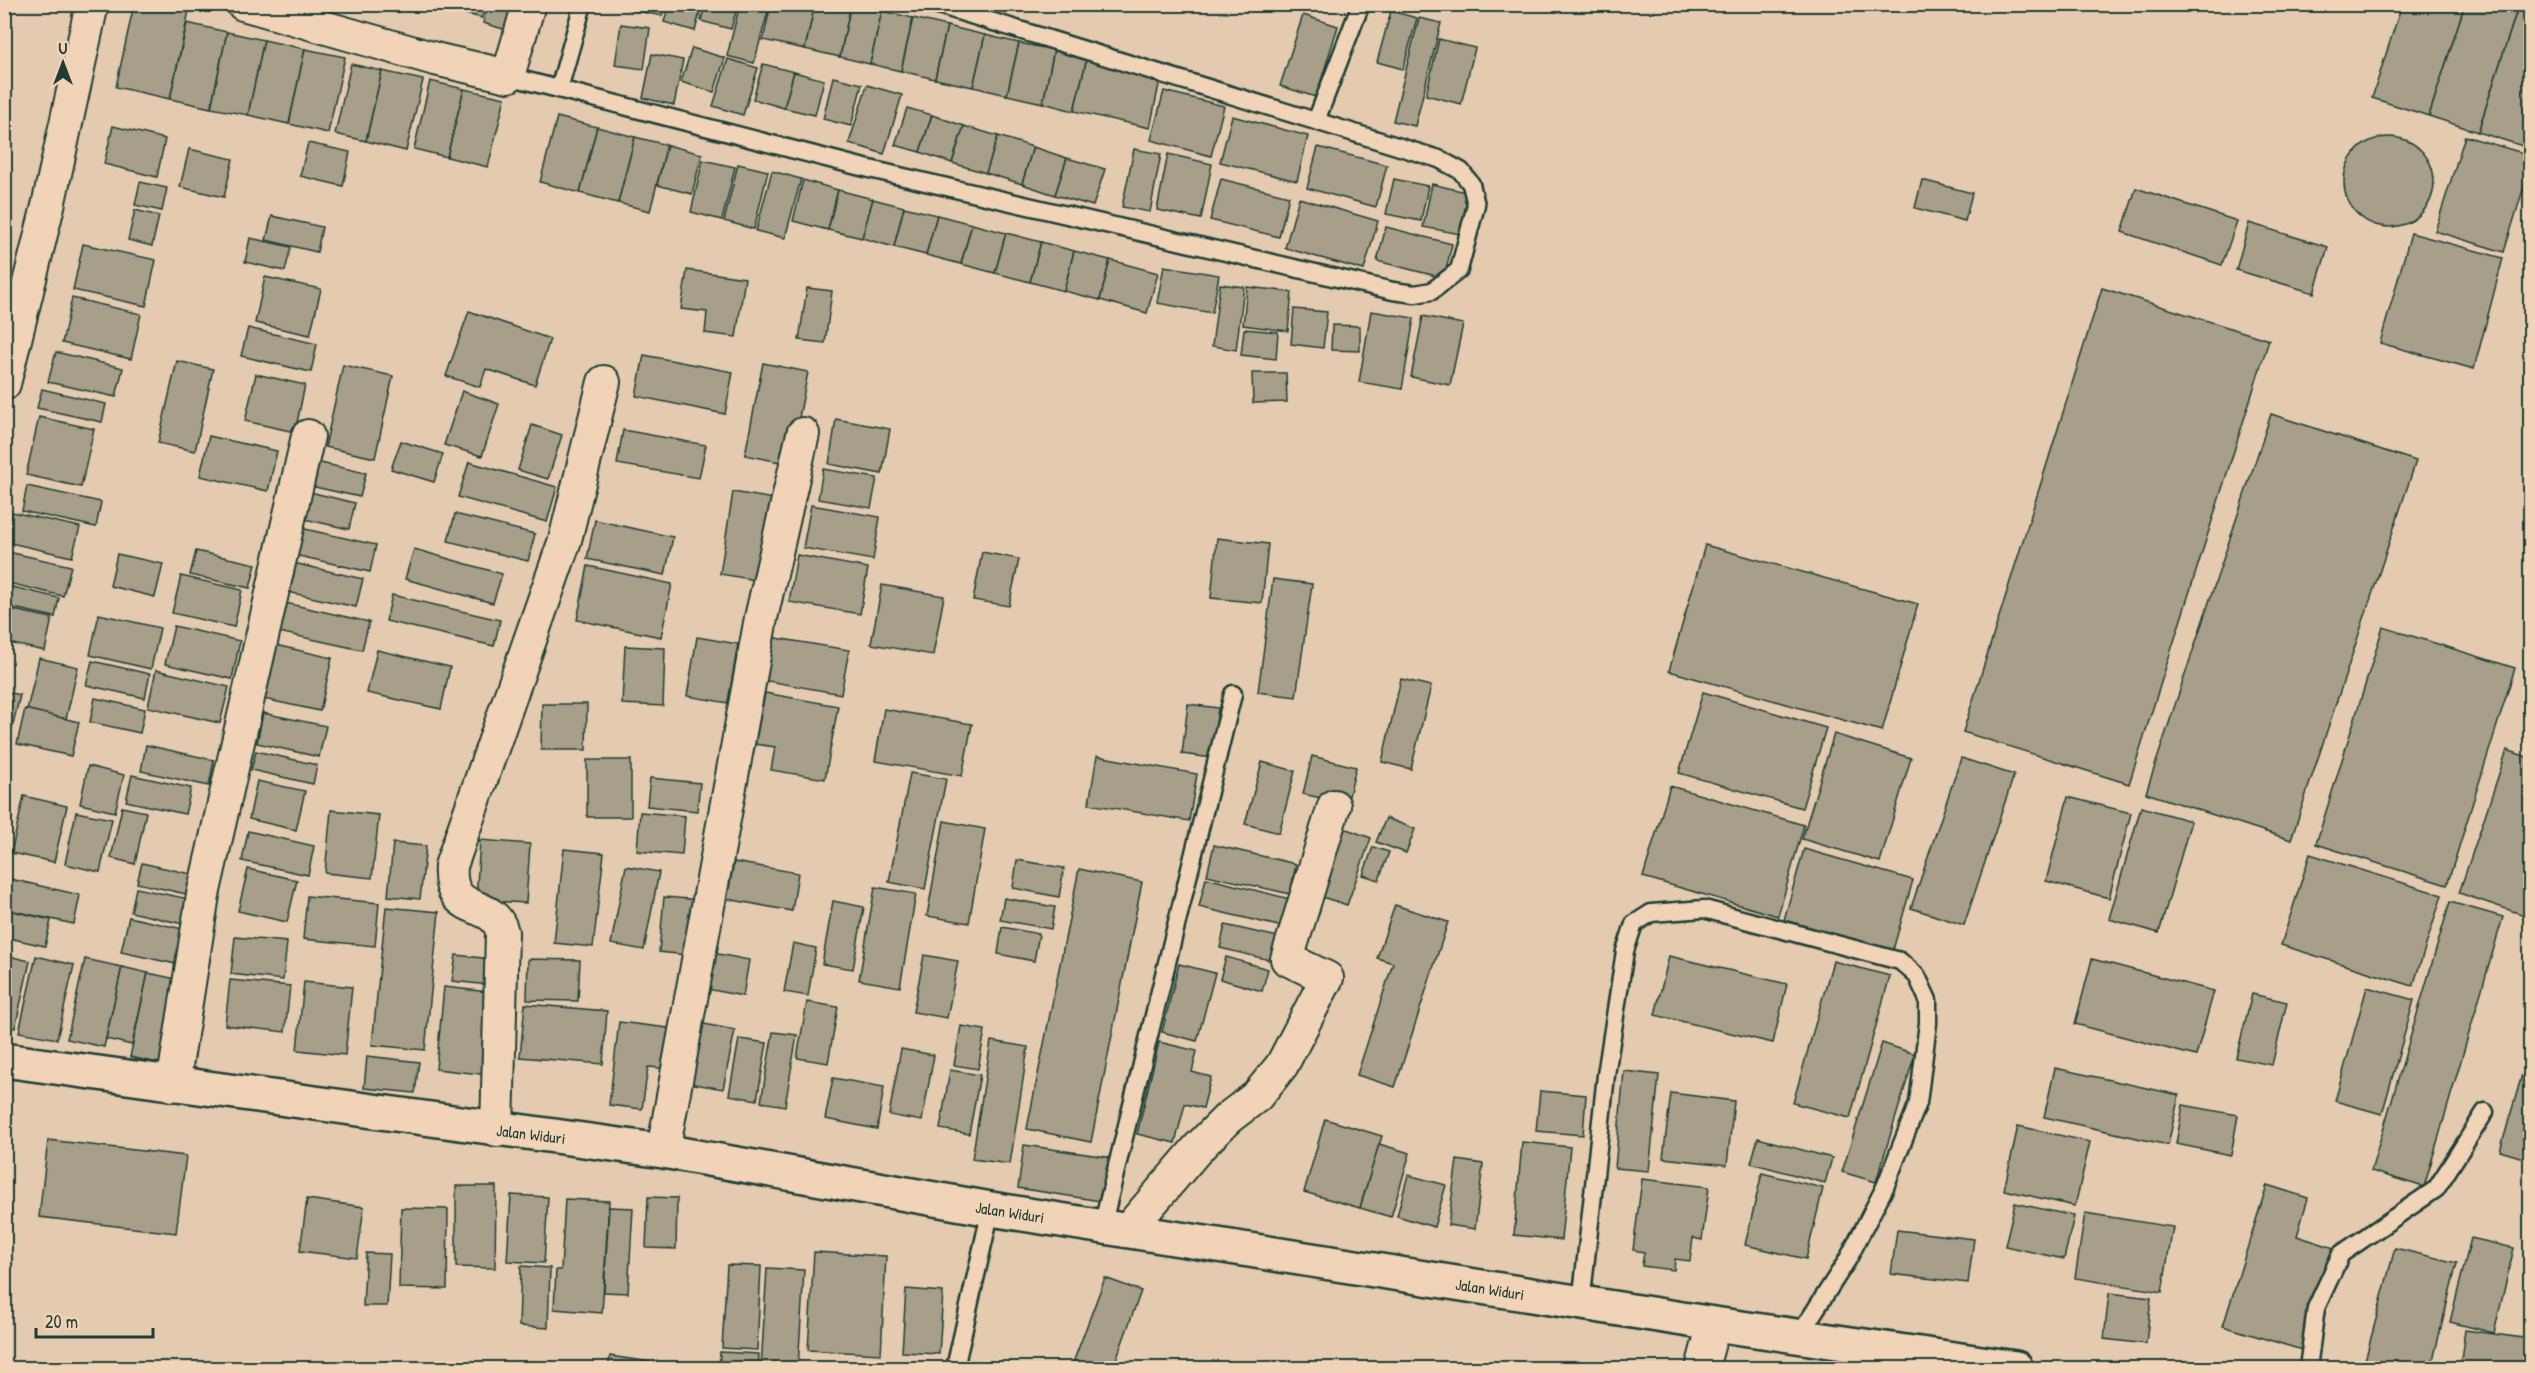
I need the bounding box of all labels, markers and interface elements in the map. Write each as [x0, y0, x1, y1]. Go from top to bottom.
north arrow [33, 33, 93, 93]
text: U [59, 37, 68, 59]
street label: Jalan Widuri [495, 1119, 567, 1149]
street label: Jalan Widuri [974, 1196, 1046, 1228]
street label: Jalan Widuri [1454, 1273, 1526, 1305]
scale bar [36, 1301, 153, 1339]
text: 20 m [45, 1309, 78, 1334]

